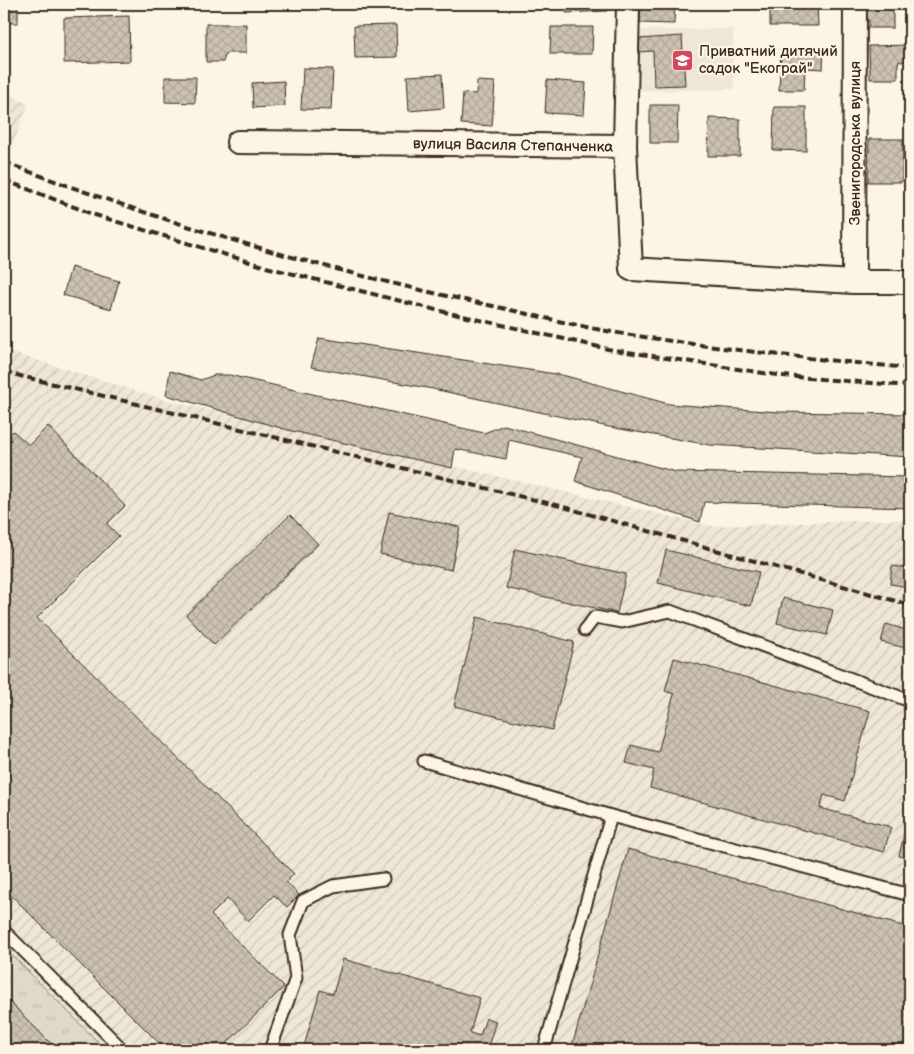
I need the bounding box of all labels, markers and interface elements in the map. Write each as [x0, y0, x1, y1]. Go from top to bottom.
place label: Приватний дитячий садок "Екограй" [699, 42, 838, 78]
school or university icon: Приватний дитячий садок "Екограй" [671, 48, 695, 72]
street label: Звенигородська вулиця [846, 61, 865, 225]
street label: вулиця Василя Степанченка [413, 134, 614, 157]

